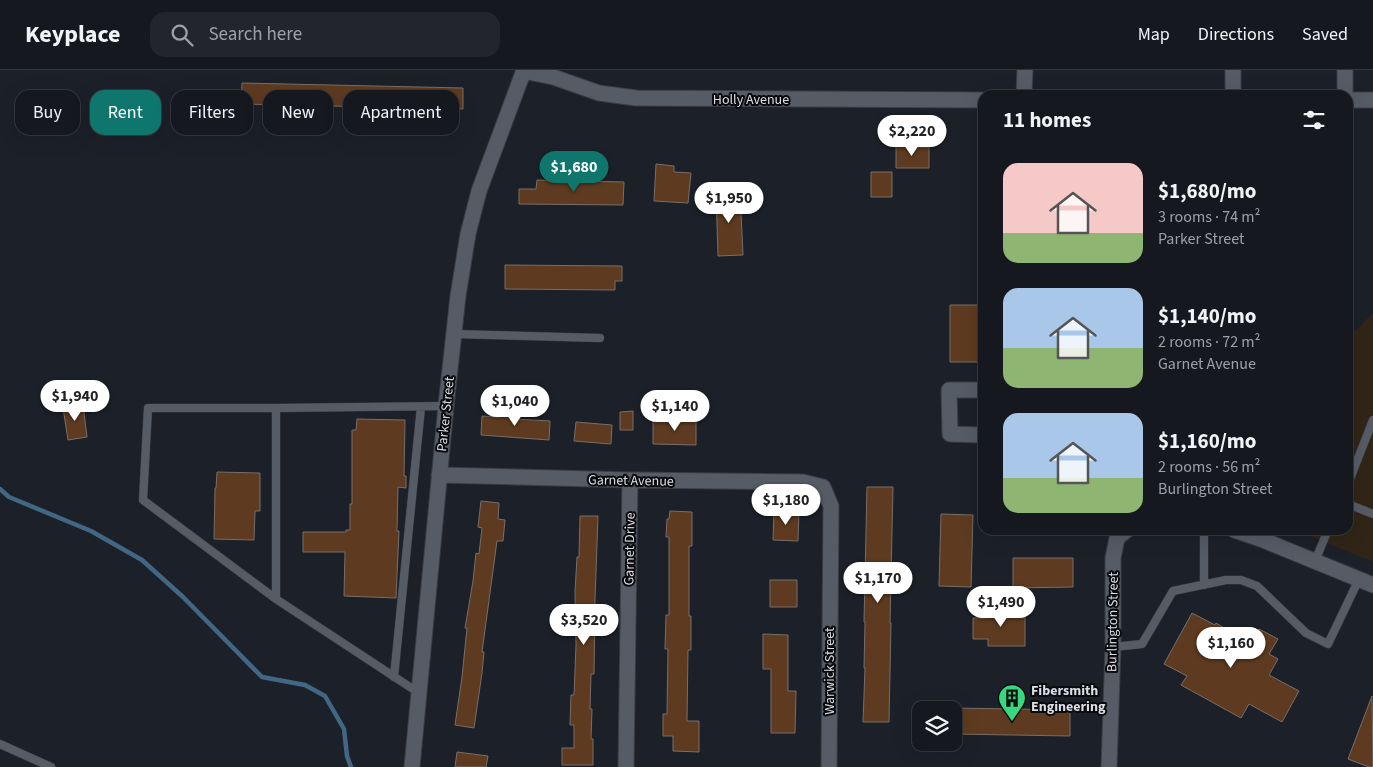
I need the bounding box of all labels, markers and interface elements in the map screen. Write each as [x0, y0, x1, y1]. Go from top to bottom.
search box [150, 12, 500, 57]
text: Keyplace [25, 17, 120, 52]
icon: search [168, 21, 196, 49]
text: Search here [208, 21, 302, 48]
text: Map [1138, 22, 1170, 47]
text: Directions [1198, 22, 1274, 47]
text: Saved [1302, 22, 1348, 47]
chip: Buy [15, 90, 80, 135]
chip: Rent [90, 90, 161, 135]
chip: Filters [171, 90, 253, 135]
chip: New [263, 90, 333, 135]
chip: Apartment [343, 90, 459, 135]
street label: Holly Avenue [713, 90, 789, 110]
text: 11 homes [1003, 105, 1091, 135]
icon: filters [1300, 106, 1328, 134]
pin: $2,220 [871, 114, 953, 157]
text: $2,220 [888, 120, 936, 142]
pin: $1,680 [533, 150, 615, 193]
text: $1,680 [550, 156, 598, 178]
text: $1,680/mo [1158, 176, 1257, 206]
pin: $1,950 [688, 182, 770, 224]
icon: home [1043, 183, 1103, 243]
text: $1,950 [705, 187, 753, 209]
text: 3 rooms · 74 m² [1158, 206, 1260, 228]
text: Parker Street [1158, 228, 1244, 250]
text: $1,140/mo [1158, 301, 1257, 331]
icon: home [1043, 308, 1103, 368]
text: 2 rooms · 72 m² [1158, 331, 1260, 353]
text: Garnet Avenue [1158, 353, 1256, 375]
street label: Parker Street [432, 375, 460, 453]
pin: $1,940 [34, 380, 116, 422]
pin: $1,040 [474, 384, 556, 427]
text: $1,940 [51, 385, 99, 407]
text: $1,040 [491, 390, 539, 412]
pin: $1,140 [634, 390, 716, 432]
text: $1,140 [651, 395, 699, 417]
text: $1,160/mo [1158, 426, 1257, 456]
icon: home [1043, 433, 1103, 493]
text: 2 rooms · 56 m² [1158, 456, 1260, 478]
street label: Garnet Avenue [588, 470, 674, 492]
text: Burlington Street [1158, 478, 1272, 500]
pin: $1,180 [745, 484, 827, 526]
text: $1,180 [762, 489, 810, 511]
street label: Garnet Drive [619, 512, 641, 586]
pin: $1,170 [837, 562, 919, 604]
text: $1,170 [854, 567, 902, 589]
street label: Burlington Street [1102, 572, 1124, 672]
pin: $1,490 [960, 586, 1042, 628]
text: $1,490 [977, 591, 1025, 613]
pin: $3,520 [543, 604, 625, 646]
text: $3,520 [560, 609, 608, 631]
pin: $1,160 [1190, 626, 1272, 669]
street label: Warwick Street [820, 627, 840, 715]
text: $1,160 [1207, 632, 1255, 654]
place label: Fibersmith Engineering [1031, 681, 1106, 717]
building icon: Fibersmith Engineering [997, 683, 1027, 722]
map controls [912, 701, 962, 751]
button: layers [912, 701, 962, 751]

